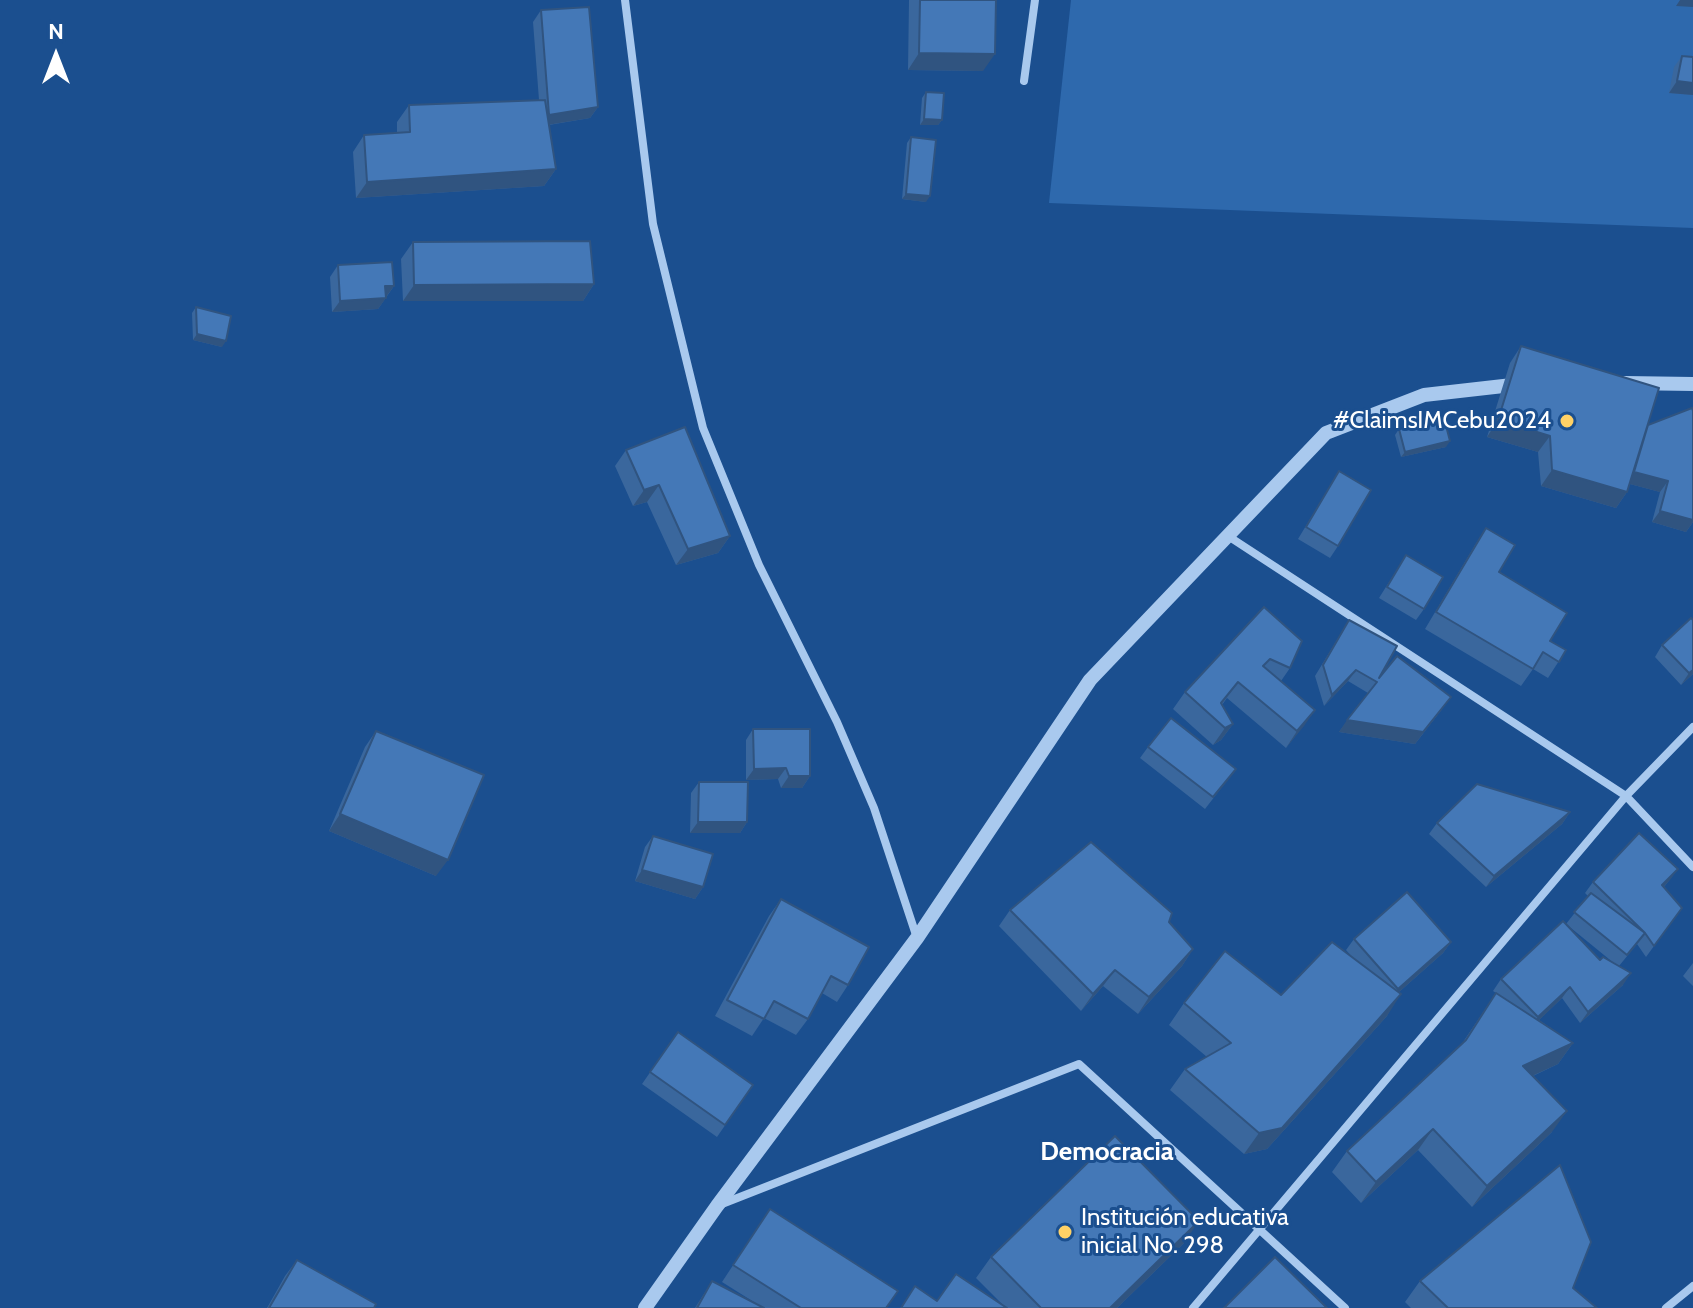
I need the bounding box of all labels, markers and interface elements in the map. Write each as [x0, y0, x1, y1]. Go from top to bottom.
north arrow [16, 16, 96, 96]
text: N [48, 18, 64, 45]
place label: #ClaimsIMCebu2024 [1333, 407, 1551, 435]
marker: #ClaimsIMCebu2024 [1558, 412, 1576, 430]
district label: Democracia [1040, 1136, 1174, 1168]
place label: Institución educativa inicial No. 298 [1081, 1204, 1289, 1260]
marker: Institución educativa inicial No. 298 [1056, 1223, 1074, 1241]

